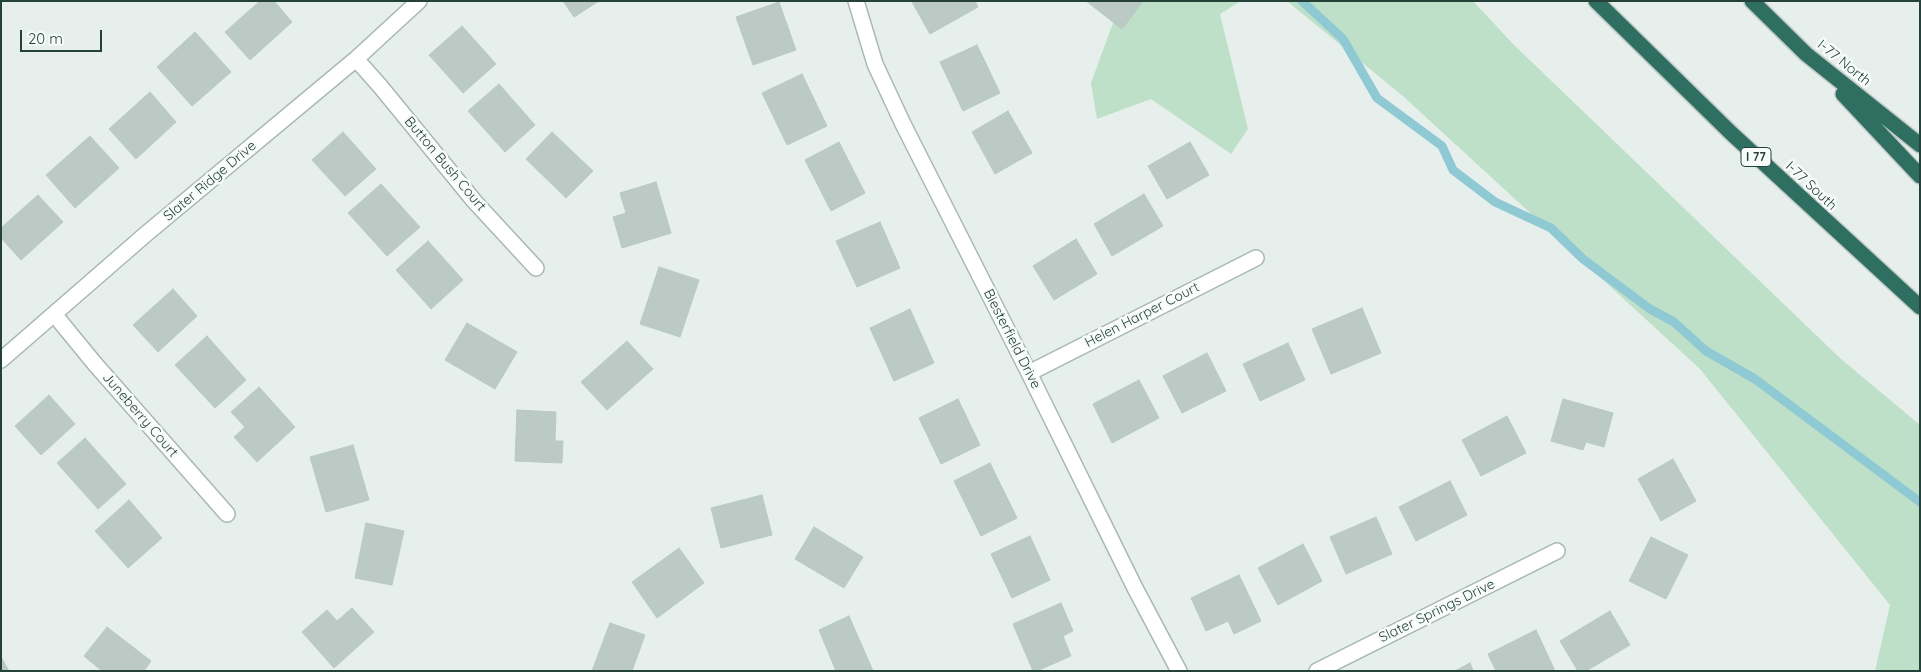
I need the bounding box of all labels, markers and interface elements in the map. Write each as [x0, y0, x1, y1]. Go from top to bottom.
scale bar [22, 20, 105, 52]
text: 20 m [28, 29, 63, 48]
street label: I-77 North [1814, 36, 1874, 90]
street label: Button Bush Court [401, 113, 489, 215]
street label: Slater Ridge Drive [160, 137, 260, 225]
road number: I 77 [1741, 148, 1771, 166]
street label: I-77 South [1782, 158, 1840, 214]
street label: Helen Harper Court [1082, 279, 1202, 351]
street label: Biesterfield Drive [980, 286, 1044, 392]
street label: Juneberry Court [99, 369, 181, 461]
street label: Slater Springs Drive [1376, 576, 1498, 646]

